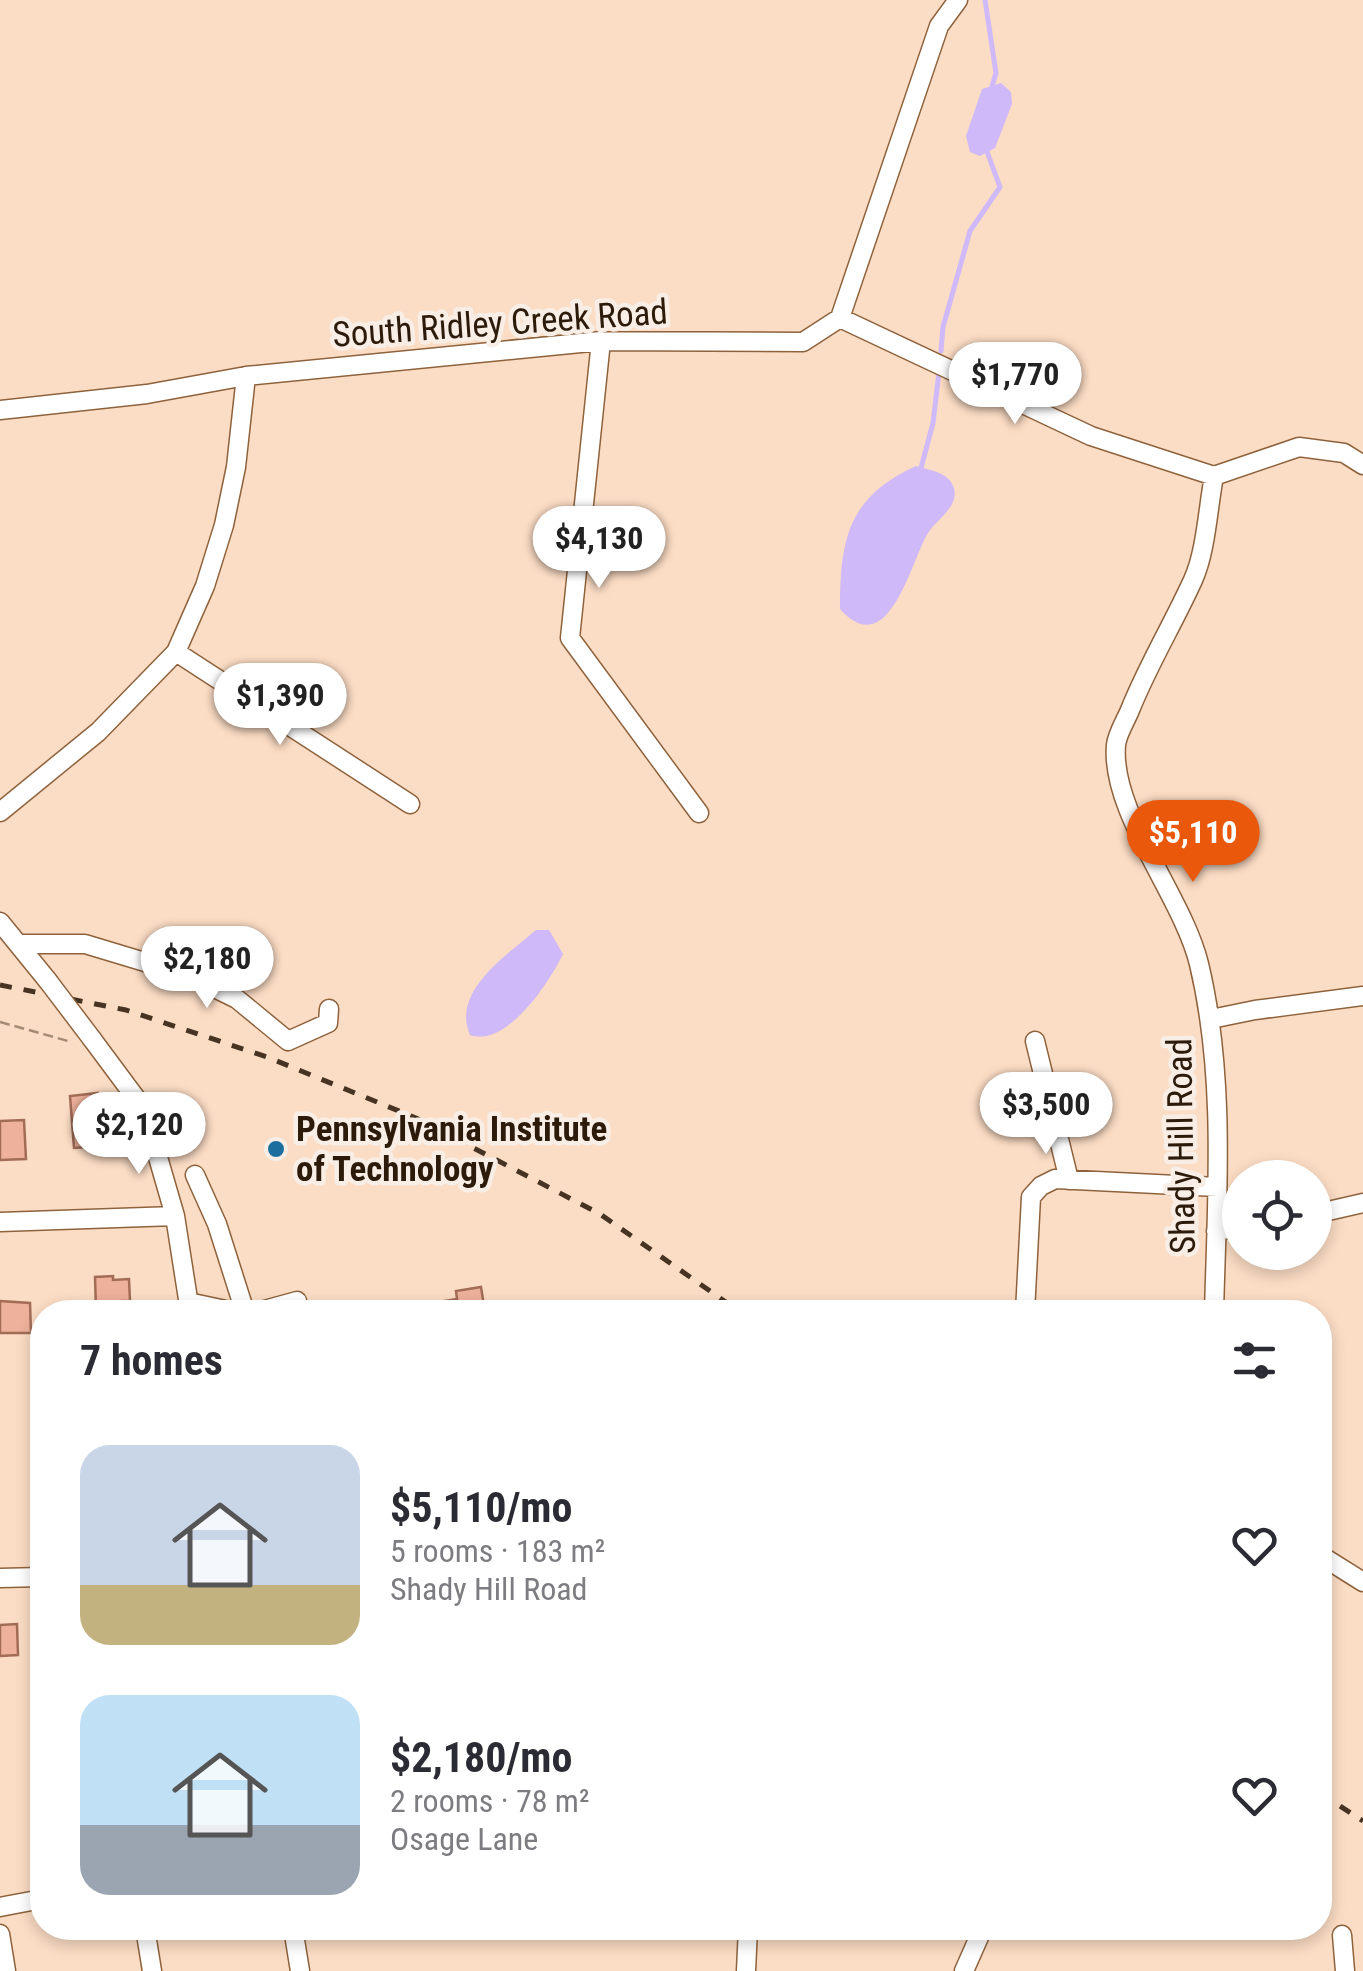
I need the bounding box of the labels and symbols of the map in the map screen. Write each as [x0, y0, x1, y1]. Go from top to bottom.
street label: South Ridley Creek Road [331, 291, 669, 356]
pin: $1,770 [934, 342, 1096, 427]
pin: $4,130 [518, 506, 680, 591]
pin: $1,390 [199, 663, 361, 748]
pin: $5,110 [1112, 800, 1274, 885]
pin: $2,180 [126, 926, 288, 1011]
street label: Shady Hill Road [1159, 1038, 1204, 1254]
pin: $3,500 [965, 1072, 1127, 1157]
pin: $2,120 [58, 1092, 220, 1177]
place label: Pennsylvania Institute of Technology [296, 1109, 607, 1190]
marker: Pennsylvania Institute of Technology [265, 1138, 287, 1160]

